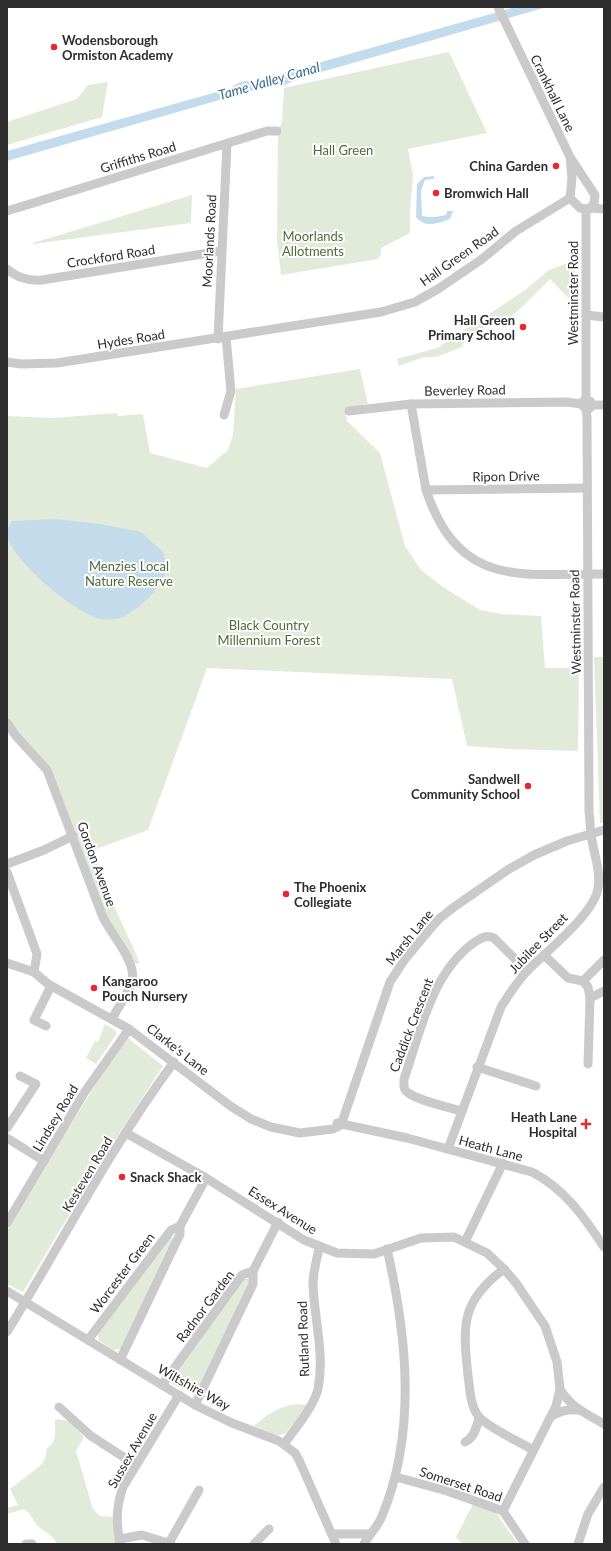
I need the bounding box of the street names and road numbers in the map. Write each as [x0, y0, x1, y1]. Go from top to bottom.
street label: Crankhall Lane [527, 52, 579, 134]
street label: Griffiths Road [98, 138, 178, 176]
street label: Moorlands Road [199, 194, 219, 288]
street label: Hall Green Road [416, 223, 502, 289]
street label: Crockford Road [66, 241, 156, 271]
street label: Westminster Road [565, 241, 581, 345]
street label: Hydes Road [96, 326, 166, 352]
street label: Beverley Road [424, 381, 506, 399]
street label: Ripon Drive [472, 467, 540, 485]
street label: Westminster Road [566, 570, 584, 674]
street label: Gordon Avenue [74, 819, 120, 909]
street label: Marsh Lane [382, 906, 436, 968]
street label: Jubilee Street [505, 909, 571, 976]
street label: Caddick Crescent [386, 975, 436, 1074]
street label: Clarke's Lane [144, 1020, 212, 1078]
street label: Lindsey Road [29, 1082, 81, 1154]
street label: Heath Lane [457, 1132, 525, 1164]
street label: Kesteven Road [58, 1134, 116, 1214]
street label: Essex Avenue [246, 1183, 320, 1237]
street label: Worcester Green [86, 1229, 158, 1317]
street label: Radnor Garden [173, 1267, 237, 1345]
street label: Rutland Road [294, 1301, 312, 1377]
street label: Wiltshire Way [155, 1360, 233, 1414]
street label: Sussex Avenue [104, 1409, 160, 1491]
street label: Somerset Road [418, 1463, 504, 1505]

